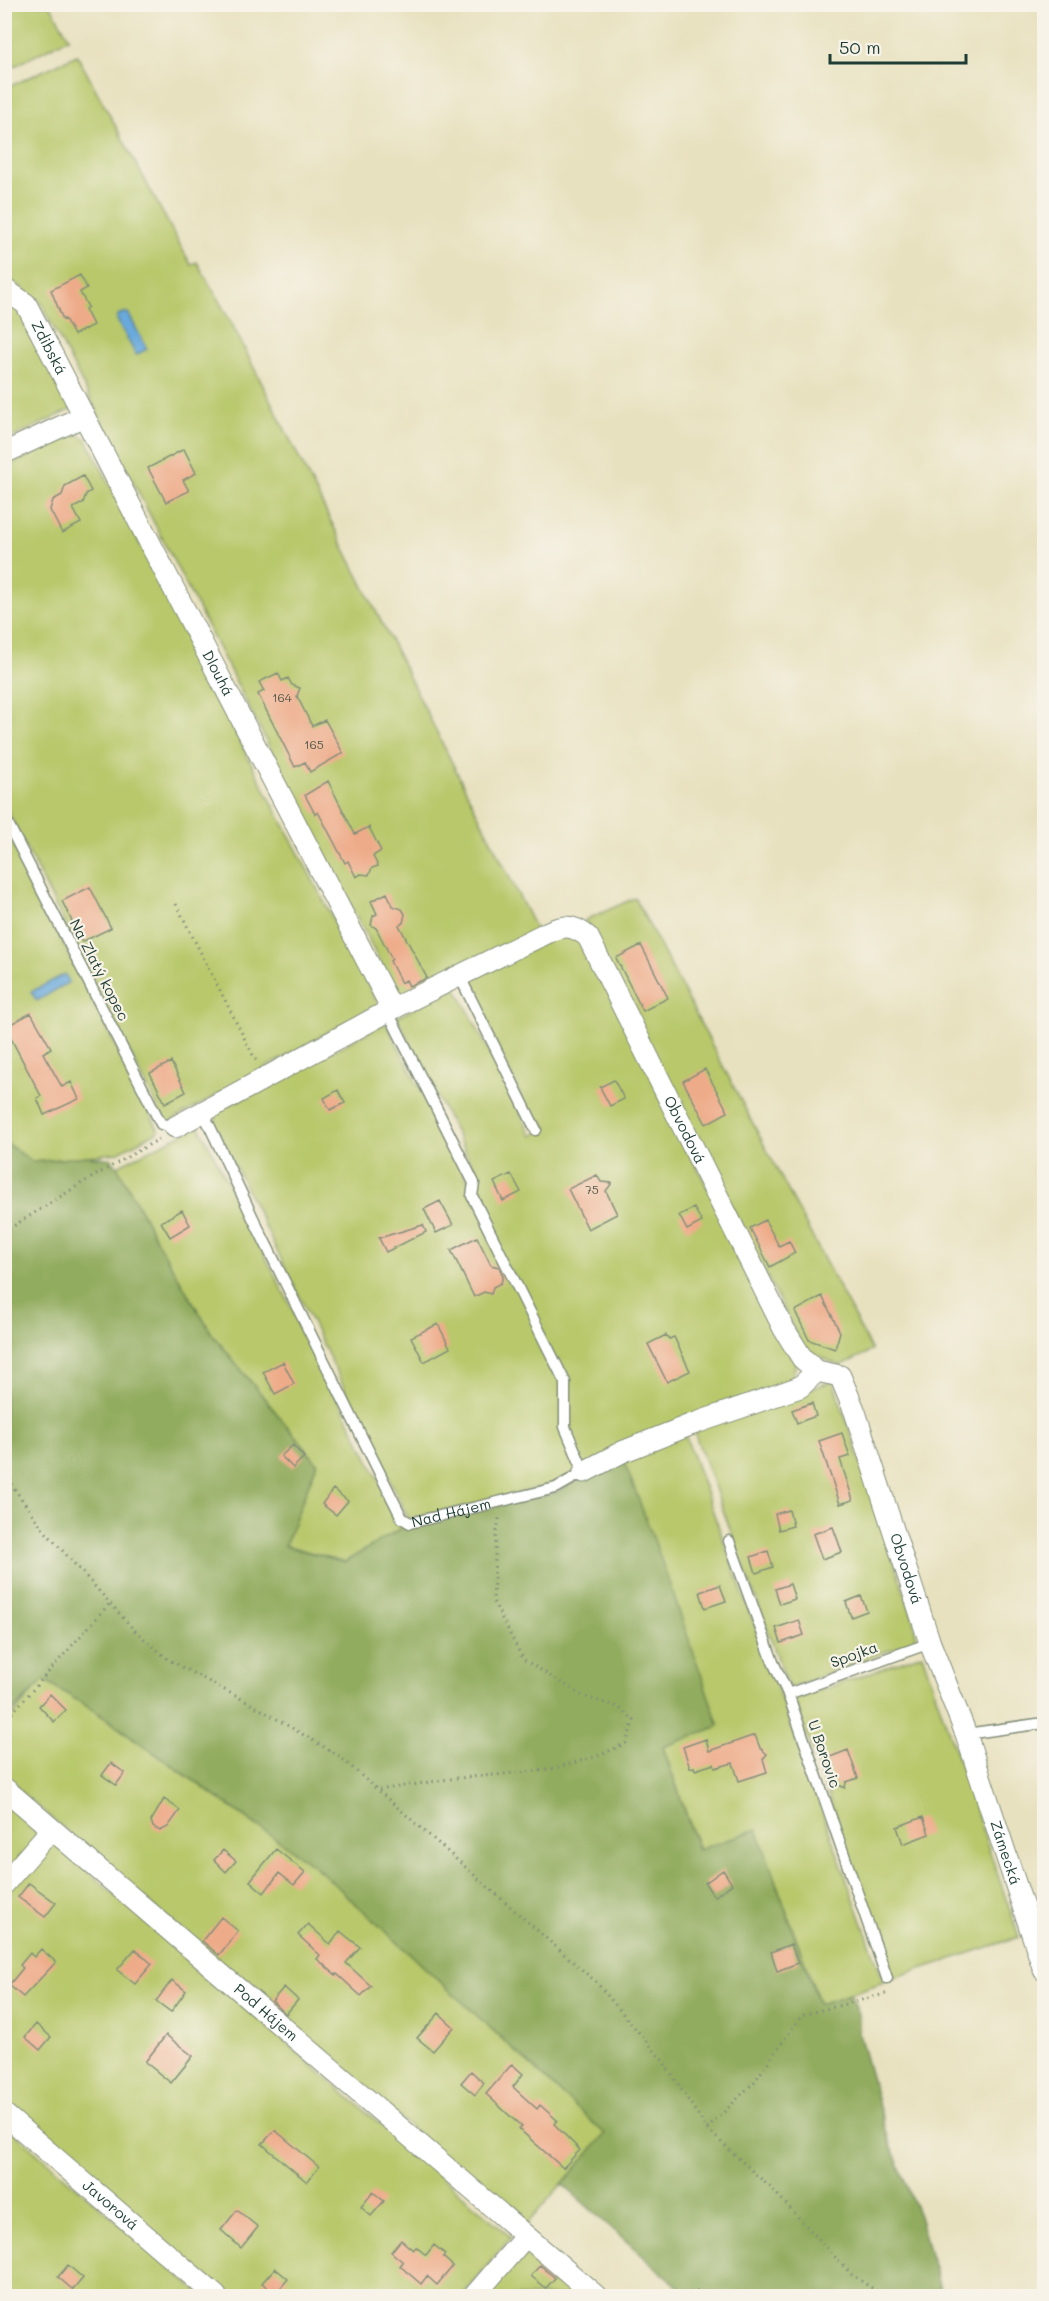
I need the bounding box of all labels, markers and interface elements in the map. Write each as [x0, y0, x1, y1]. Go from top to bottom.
scale bar [830, 27, 966, 65]
text: 50 m [839, 35, 881, 59]
street label: Zdibská [27, 317, 72, 378]
street label: Dlouhá [198, 646, 239, 699]
house number: 164 [272, 689, 292, 705]
house number: 165 [304, 736, 324, 752]
street label: Na Zlatý kopec [66, 915, 134, 1024]
street label: Obvodová [660, 1092, 711, 1167]
house number: 75 [585, 1181, 599, 1197]
street label: Nad Hájem [409, 1493, 493, 1531]
street label: Obvodová [886, 1530, 928, 1606]
street label: Spojka [827, 1636, 880, 1672]
street label: U Borovic [804, 1717, 846, 1791]
street label: Zámecká [986, 1818, 1026, 1887]
street label: Pod Hájem [230, 1979, 303, 2045]
street label: Javorová [79, 2175, 143, 2234]

